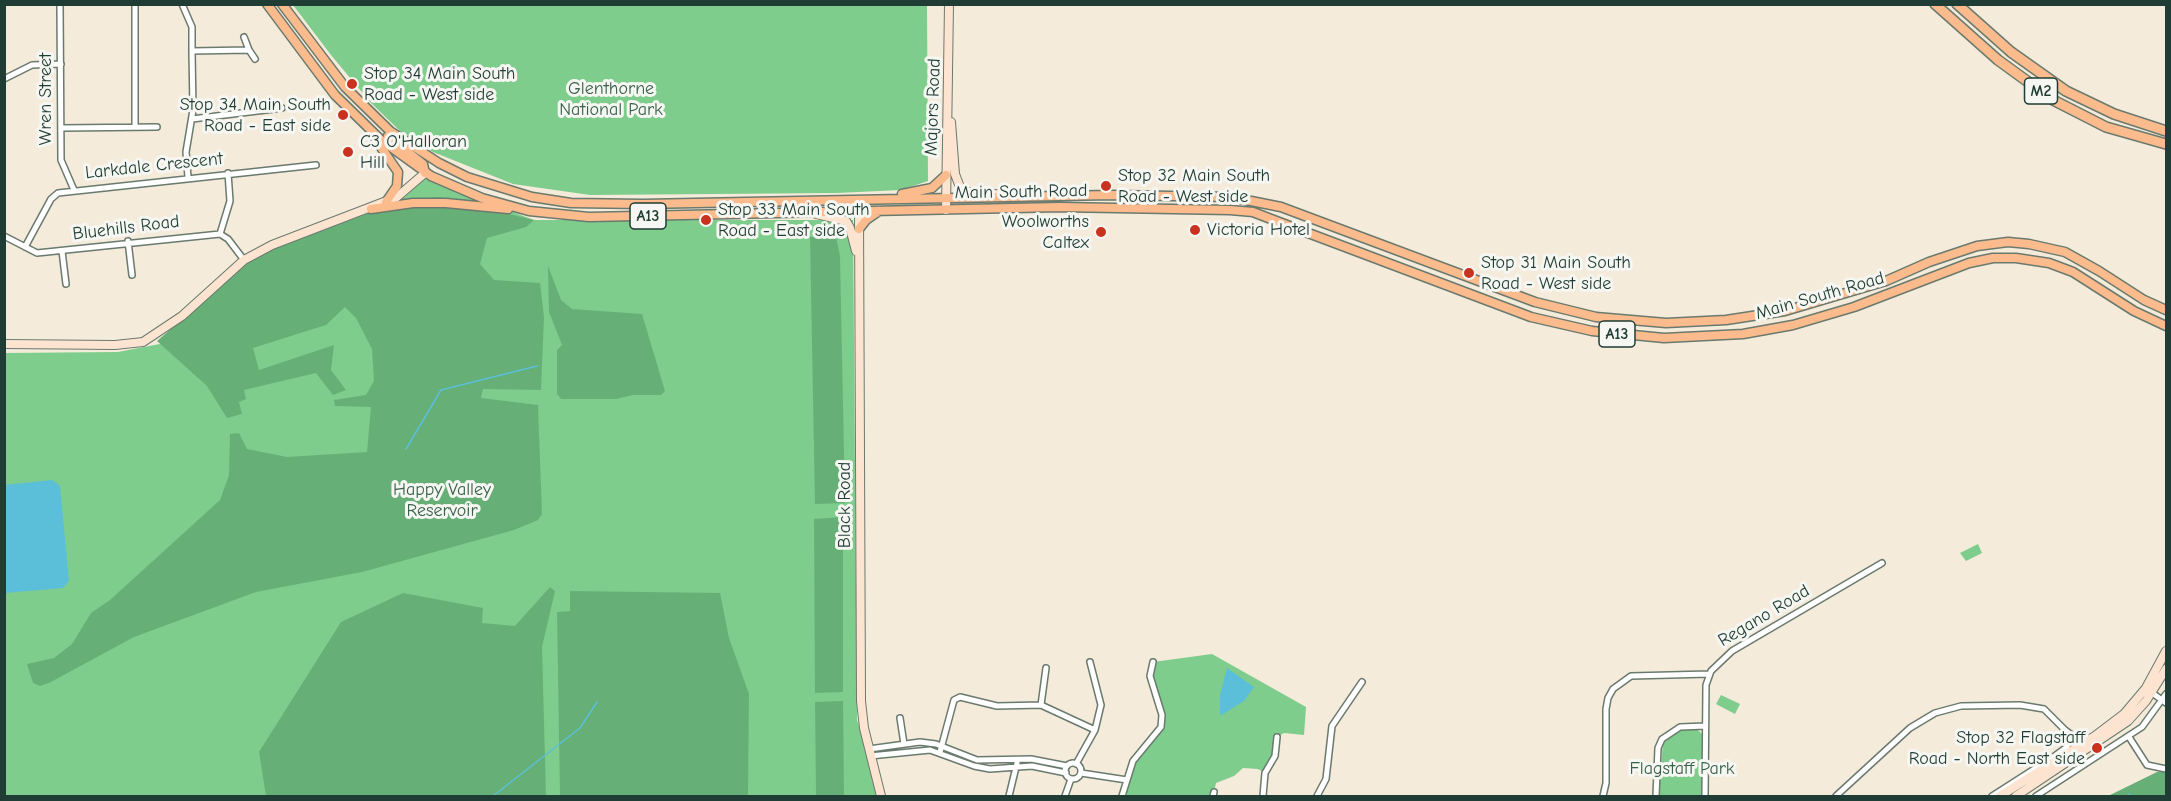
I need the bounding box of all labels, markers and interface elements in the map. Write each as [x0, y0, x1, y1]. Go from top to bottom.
street label: Wren Street [35, 53, 57, 145]
street label: Majors Road [921, 58, 945, 156]
place label: Stop 34 Main South Road - West side [364, 63, 515, 106]
marker: Stop 34 Main South Road - West side [345, 77, 359, 91]
park label: Glenthorne National Park [559, 78, 663, 121]
road number: M2 [2024, 78, 2058, 104]
place label: Stop 34 Main South Road - East side [180, 94, 331, 136]
marker: Stop 34 Main South Road - East side [336, 108, 350, 122]
place label: C3 O'Halloran Hill [360, 131, 467, 174]
marker: C3 O'Halloran Hill [341, 145, 355, 159]
street label: Larkdale Crescent [84, 148, 224, 184]
place label: Stop 32 Main South Road - West side [1118, 165, 1270, 207]
marker: Stop 32 Main South Road - West side [1099, 179, 1113, 193]
street label: Main South Road [954, 180, 1088, 204]
place label: Stop 33 Main South Road - East side [718, 199, 870, 242]
road number: A13 [630, 203, 666, 229]
street label: Bluehills Road [71, 211, 181, 245]
place label: Woolworths Caltex [1002, 211, 1089, 254]
marker: Stop 33 Main South Road - East side [699, 213, 713, 227]
place label: Victoria Hotel [1207, 219, 1310, 241]
marker: Victoria Hotel [1188, 223, 1202, 237]
marker: Woolworths Caltex [1094, 225, 1108, 239]
place label: Stop 31 Main South Road - West side [1481, 252, 1631, 294]
marker: Stop 31 Main South Road - West side [1462, 266, 1476, 280]
street label: Main South Road [1753, 267, 1887, 325]
road number: A13 [1599, 321, 1635, 347]
street label: Black Road [834, 462, 856, 548]
park label: Happy Valley Reservoir [393, 479, 491, 522]
street label: Regano Road [1714, 580, 1814, 652]
place label: Stop 32 Flagstaff Road - North East side [1909, 727, 2085, 770]
marker: Stop 32 Flagstaff Road - North East side [2090, 741, 2104, 755]
park label: Flagstaff Park [1629, 758, 1735, 780]

